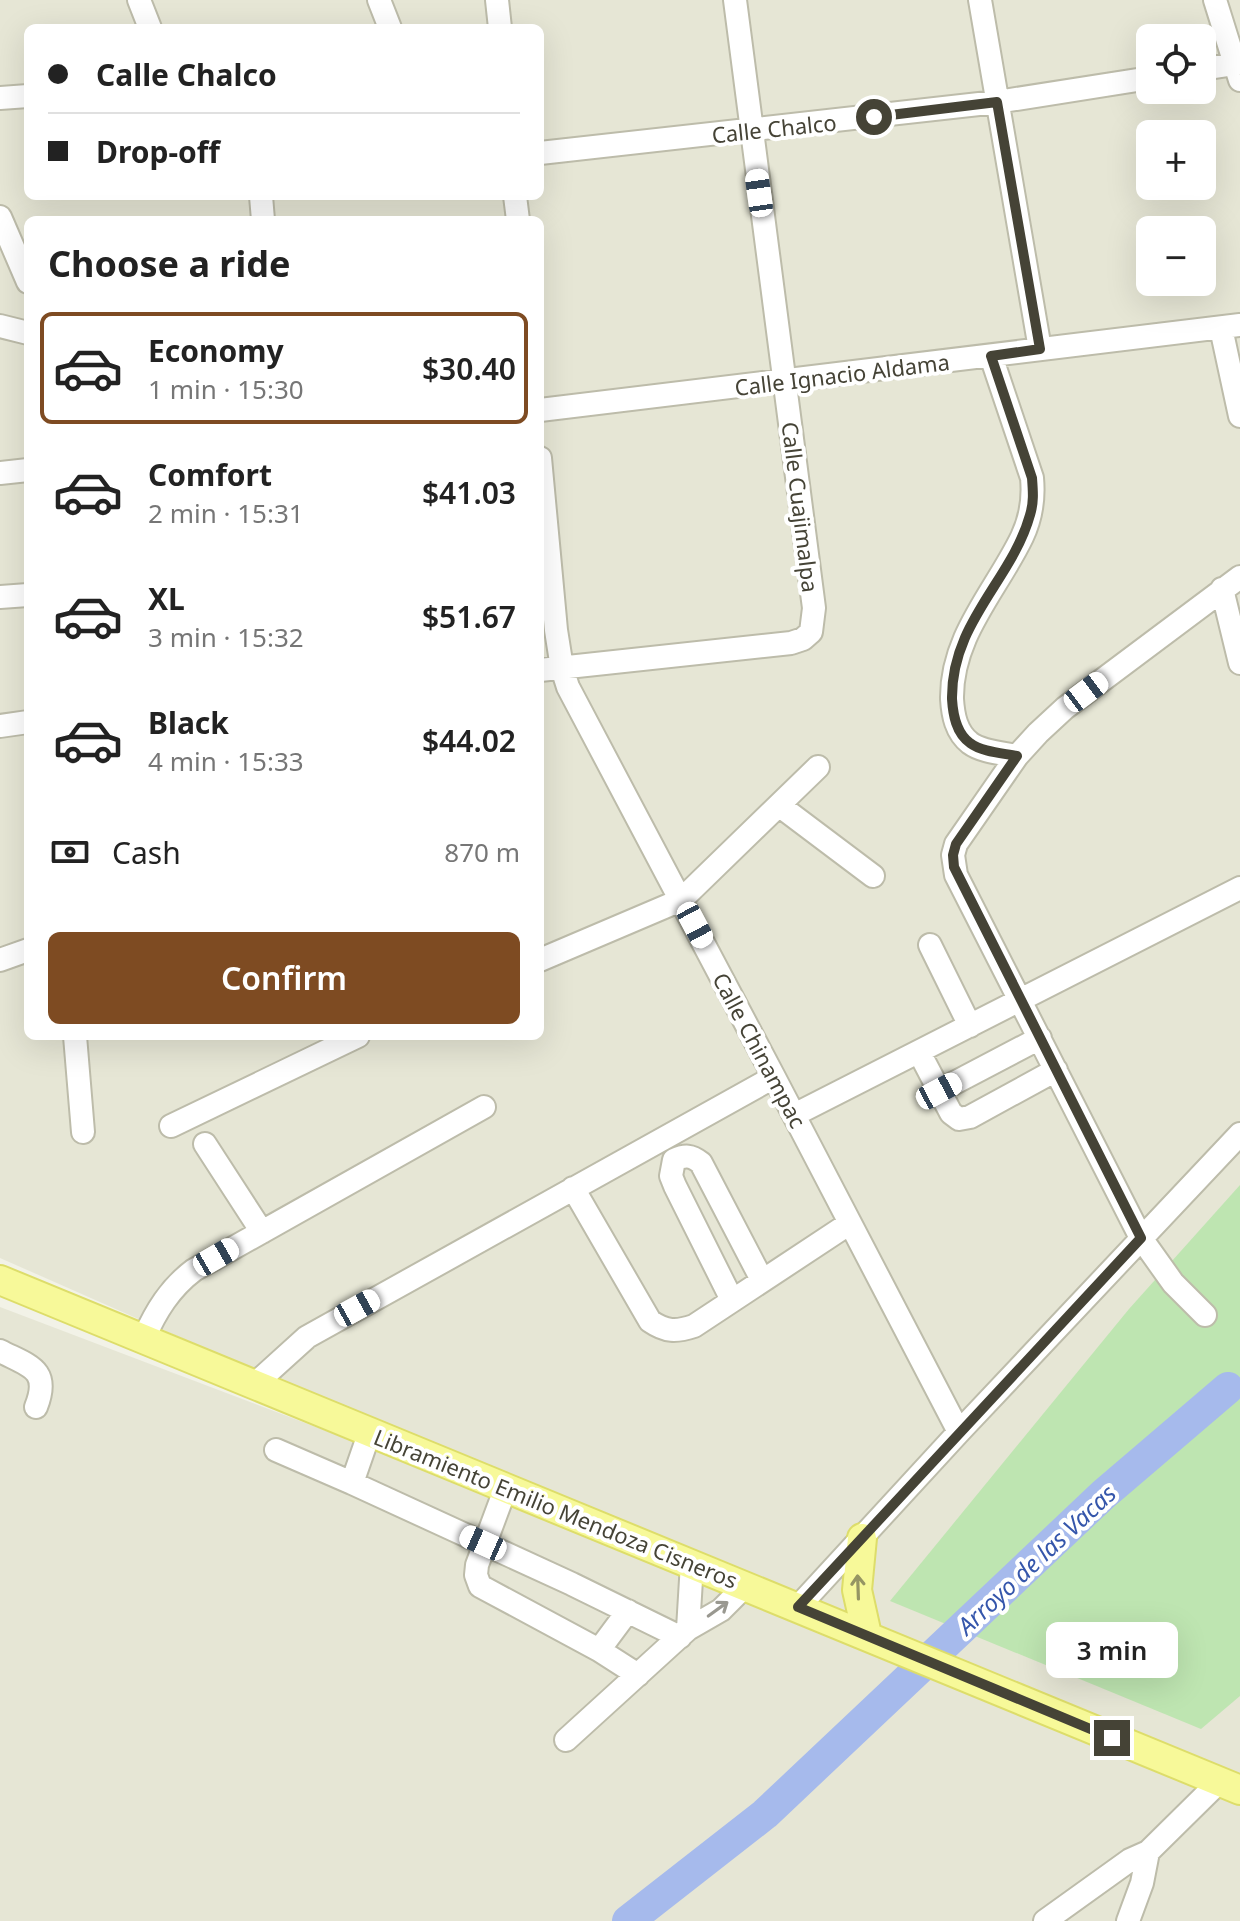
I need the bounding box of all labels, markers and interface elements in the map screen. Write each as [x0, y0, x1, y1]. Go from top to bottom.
map controls [1136, 24, 1216, 296]
button: locate [1136, 24, 1216, 104]
text: Calle Chalco [96, 54, 277, 95]
route start [856, 99, 892, 135]
street label: Calle Chalco [710, 107, 838, 149]
button: + [1136, 120, 1216, 200]
text: Drop-off [96, 131, 220, 172]
car [744, 168, 774, 218]
button: − [1136, 216, 1216, 296]
text: Choose a ride [48, 239, 290, 288]
text: Economy [148, 330, 284, 371]
icon: car [52, 332, 124, 404]
street label: Calle Ignacio Aldama [733, 346, 951, 402]
text: $30.40 [422, 348, 516, 389]
text: 1 min · 15:30 [148, 371, 304, 407]
street label: Calle Cuajimalpa [776, 420, 826, 594]
text: Comfort [148, 454, 272, 495]
icon: car [52, 456, 124, 528]
text: $41.03 [422, 472, 516, 513]
text: 2 min · 15:31 [148, 495, 304, 531]
text: XL [148, 578, 185, 619]
icon: car [52, 580, 124, 652]
text: $51.67 [422, 596, 516, 637]
text: 3 min · 15:32 [148, 619, 304, 655]
car [1060, 668, 1112, 716]
text: Black [148, 702, 229, 743]
icon: car [52, 704, 124, 776]
text: $44.02 [422, 720, 516, 761]
text: 4 min · 15:33 [148, 743, 304, 779]
icon: cash [48, 830, 92, 874]
text: Cash [112, 832, 181, 873]
text: 870 m [444, 834, 520, 870]
car [673, 898, 717, 952]
button: Confirm [48, 932, 520, 1024]
street label: Calle Chinampac [706, 967, 814, 1133]
car [912, 1069, 966, 1113]
car [189, 1235, 243, 1279]
car [330, 1286, 384, 1330]
street label: Libramiento Emilio Mendoza Cisneros [370, 1421, 742, 1595]
water label: Arroyo de las Vacas [948, 1477, 1123, 1643]
car [456, 1522, 510, 1564]
one-way arrow [850, 1574, 865, 1601]
one-way arrow [707, 1601, 729, 1617]
callout: 3 min [1046, 1622, 1178, 1678]
text: 3 min [1077, 1632, 1147, 1668]
route end [1094, 1720, 1130, 1756]

